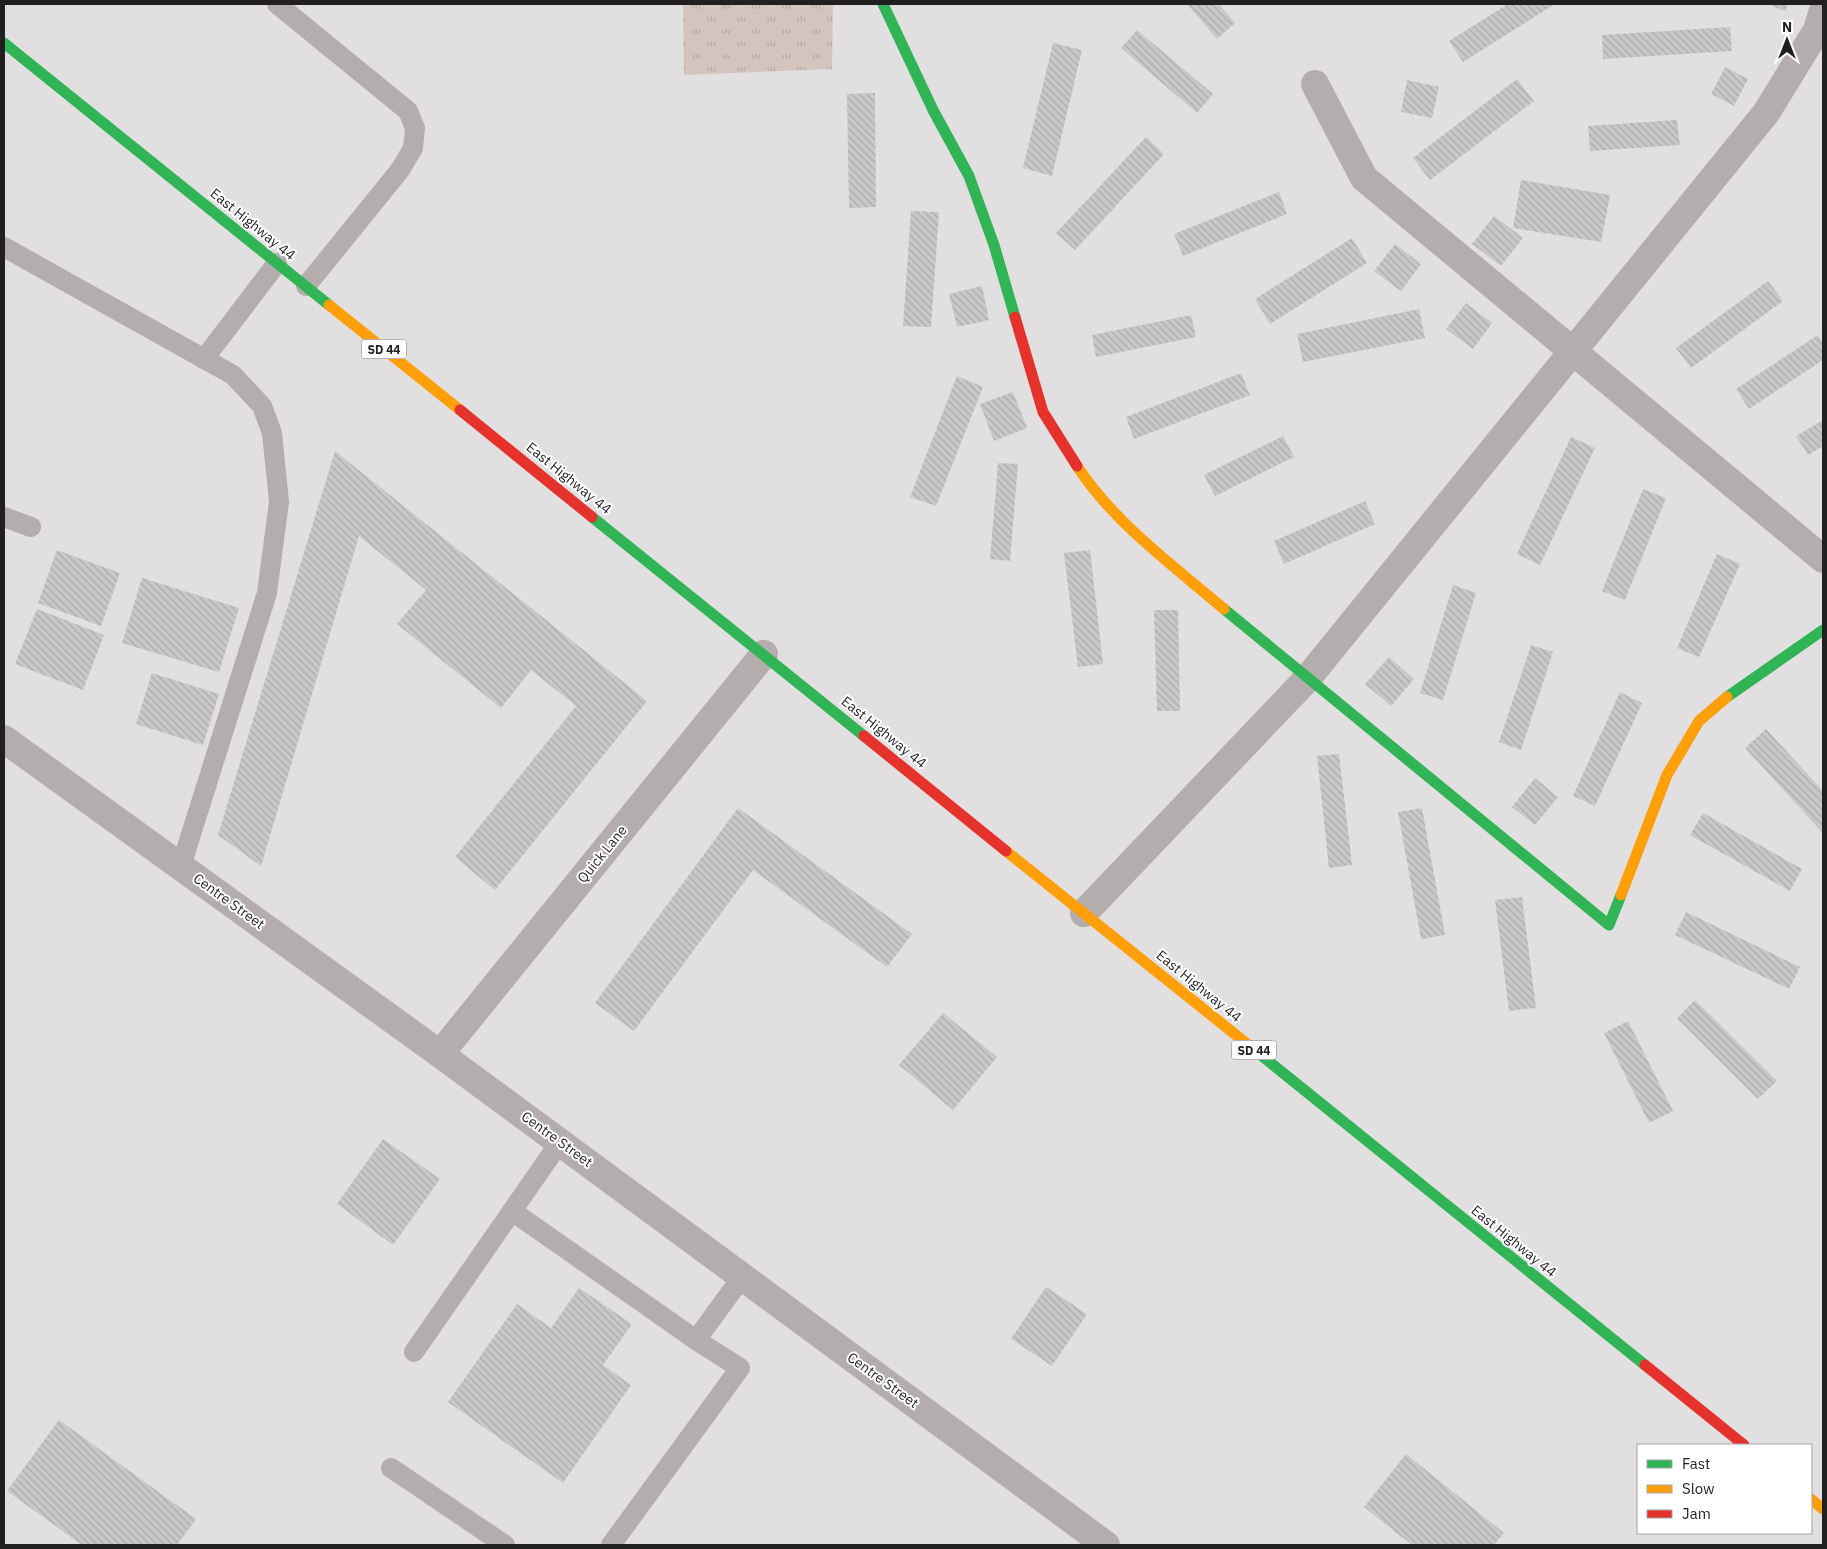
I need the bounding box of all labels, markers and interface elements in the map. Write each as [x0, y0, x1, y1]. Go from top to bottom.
north arrow [1762, 15, 1812, 65]
text: N [1782, 18, 1792, 36]
street label: East Highway 44 [207, 184, 299, 264]
road number: SD 44 [362, 339, 406, 358]
street label: East Highway 44 [523, 438, 615, 518]
street label: East Highway 44 [838, 692, 930, 772]
street label: Quick Lane [573, 821, 631, 887]
street label: Centre Street [190, 869, 268, 933]
street label: East Highway 44 [1153, 946, 1245, 1026]
road number: SD 44 [1232, 1040, 1276, 1060]
street label: Centre Street [518, 1107, 596, 1171]
street label: East Highway 44 [1468, 1201, 1560, 1281]
street label: Centre Street [844, 1348, 922, 1412]
legend [1637, 1444, 1812, 1534]
text: Fast [1682, 1454, 1710, 1473]
text: Slow [1682, 1479, 1715, 1498]
text: Jam [1682, 1504, 1711, 1523]

